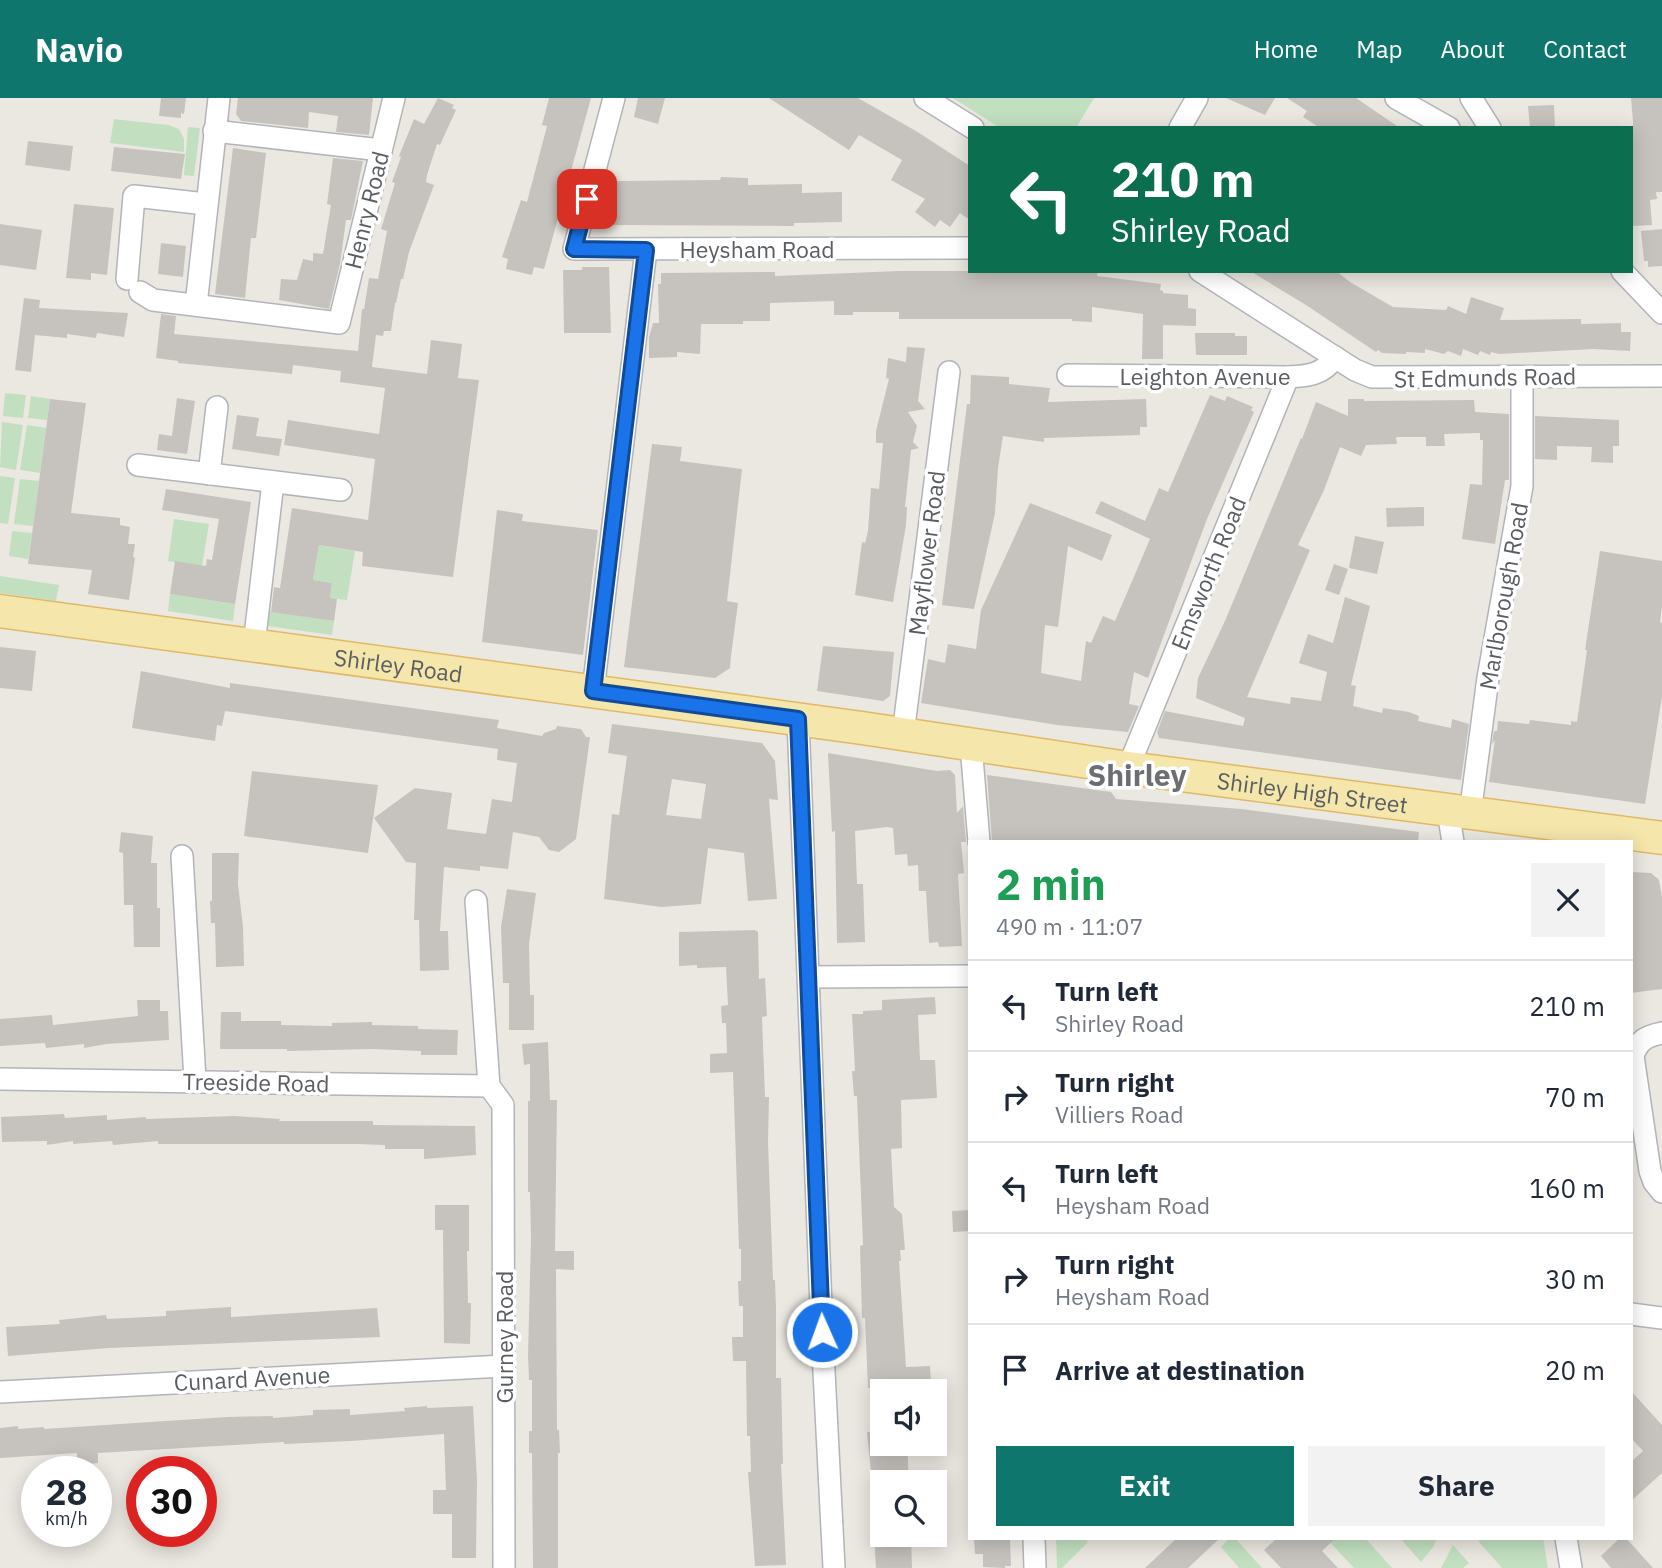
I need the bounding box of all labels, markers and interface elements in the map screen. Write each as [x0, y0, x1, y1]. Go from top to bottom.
text: Navio [35, 28, 123, 71]
text: Home [1254, 33, 1318, 65]
text: Map [1356, 33, 1402, 65]
text: About [1440, 33, 1505, 65]
text: Contact [1543, 33, 1627, 65]
text: 210 m [1111, 147, 1255, 210]
street label: Henry Road [337, 148, 395, 272]
icon: left [996, 154, 1087, 245]
pin [557, 169, 617, 229]
icon: arrive [568, 180, 606, 218]
text: Shirley Road [1111, 209, 1291, 251]
street label: Heysham Road [679, 234, 835, 264]
street label: St Edmunds Road [1394, 360, 1576, 394]
street label: Leighton Avenue [1119, 361, 1291, 391]
street label: Mayflower Road [901, 469, 951, 637]
street label: Emsworth Road [1164, 492, 1252, 654]
street label: Marlborough Road [1472, 500, 1534, 692]
street label: Shirley Road [332, 642, 464, 689]
district label: Shirley [1087, 755, 1187, 794]
street label: Shirley High Street [1215, 765, 1410, 820]
text: 2 min [996, 857, 1106, 912]
button: close [1531, 863, 1605, 937]
text: 490 m · 11:07 [996, 911, 1143, 941]
text: Turn left [1055, 974, 1158, 1008]
icon: left [996, 987, 1034, 1025]
text: 210 m [1529, 989, 1605, 1023]
text: Shirley Road [1055, 1008, 1184, 1038]
text: Turn right [1055, 1065, 1174, 1099]
street label: Treeside Road [182, 1066, 330, 1098]
icon: right [996, 1078, 1034, 1116]
text: 70 m [1545, 1080, 1605, 1114]
text: Villiers Road [1055, 1099, 1183, 1129]
text: Turn left [1055, 1156, 1158, 1190]
icon: left [996, 1169, 1034, 1207]
text: 160 m [1529, 1171, 1605, 1205]
text: Heysham Road [1055, 1190, 1210, 1220]
text: Turn right [1055, 1247, 1174, 1281]
icon: right [996, 1260, 1034, 1298]
text: 30 m [1545, 1262, 1605, 1296]
street label: Gurney Road [489, 1271, 519, 1403]
text: Heysham Road [1055, 1281, 1210, 1311]
position arrow [785, 1295, 859, 1369]
icon: arrive [996, 1351, 1034, 1389]
text: Arrive at destination [1055, 1353, 1305, 1387]
text: 20 m [1545, 1353, 1605, 1387]
street label: Cunard Avenue [173, 1359, 331, 1397]
map controls [870, 1379, 947, 1547]
button: sound [870, 1379, 947, 1456]
button: Exit [996, 1446, 1294, 1526]
button: Share [1308, 1446, 1605, 1526]
speed limit sign: 30 [126, 1456, 217, 1547]
text: 28 [45, 1469, 88, 1515]
button: search [870, 1470, 947, 1547]
text: km/h [45, 1507, 88, 1530]

